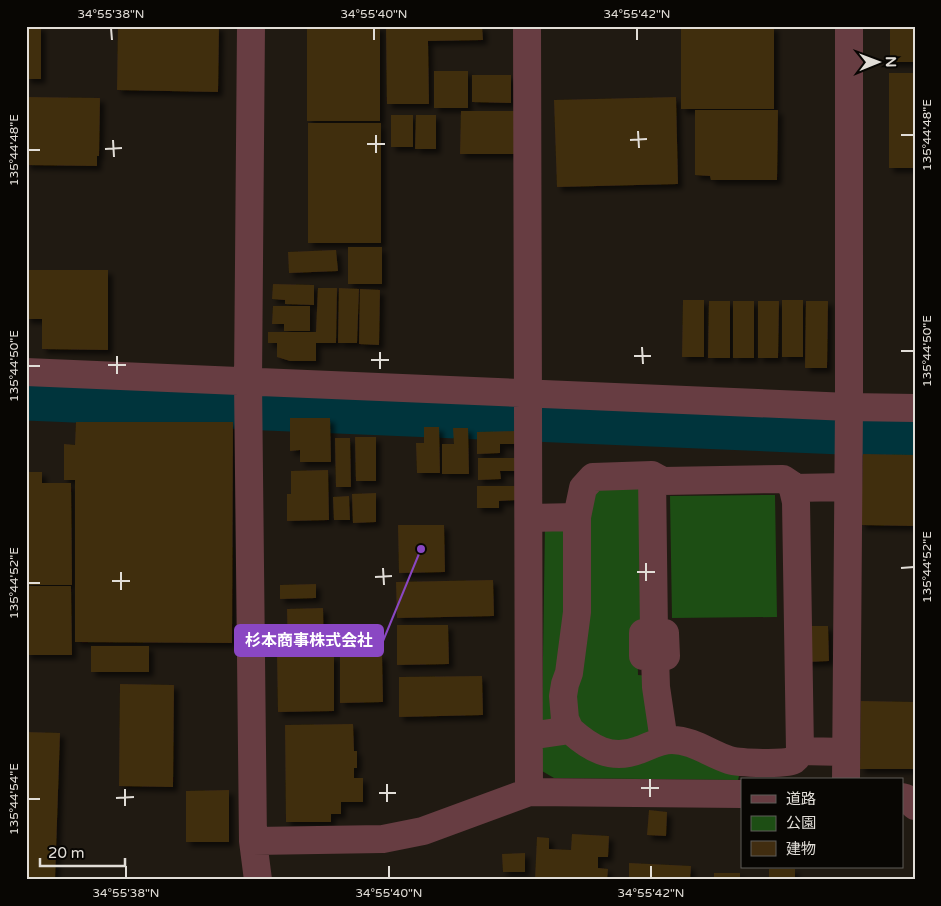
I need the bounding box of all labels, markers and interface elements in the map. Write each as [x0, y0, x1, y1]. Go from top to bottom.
text: 34°55'38"N [78, 7, 145, 21]
text: 34°55'40"N [341, 7, 408, 21]
text: 34°55'42"N [604, 7, 671, 21]
north arrow [854, 38, 904, 88]
text: N [882, 56, 899, 68]
text: 135°44'48"E [920, 99, 934, 171]
text: 135°44'48"E [7, 114, 21, 186]
text: 135°44'50"E [920, 315, 934, 387]
text: 135°44'50"E [7, 330, 21, 402]
text: 135°44'52"E [920, 531, 934, 603]
text: 135°44'52"E [7, 547, 21, 619]
callout: 杉本商事株式会社 [235, 625, 383, 656]
text: 杉本商事株式会社 [245, 631, 373, 651]
text: 135°44'54"E [7, 763, 21, 835]
legend [741, 778, 904, 868]
text: 道路 [786, 790, 816, 808]
text: 公園 [786, 814, 816, 832]
scale bar [40, 836, 125, 868]
text: 建物 [786, 840, 816, 858]
text: 20 m [48, 844, 85, 862]
text: 34°55'38"N [93, 886, 160, 900]
text: 34°55'40"N [356, 886, 423, 900]
text: 34°55'42"N [618, 886, 685, 900]

